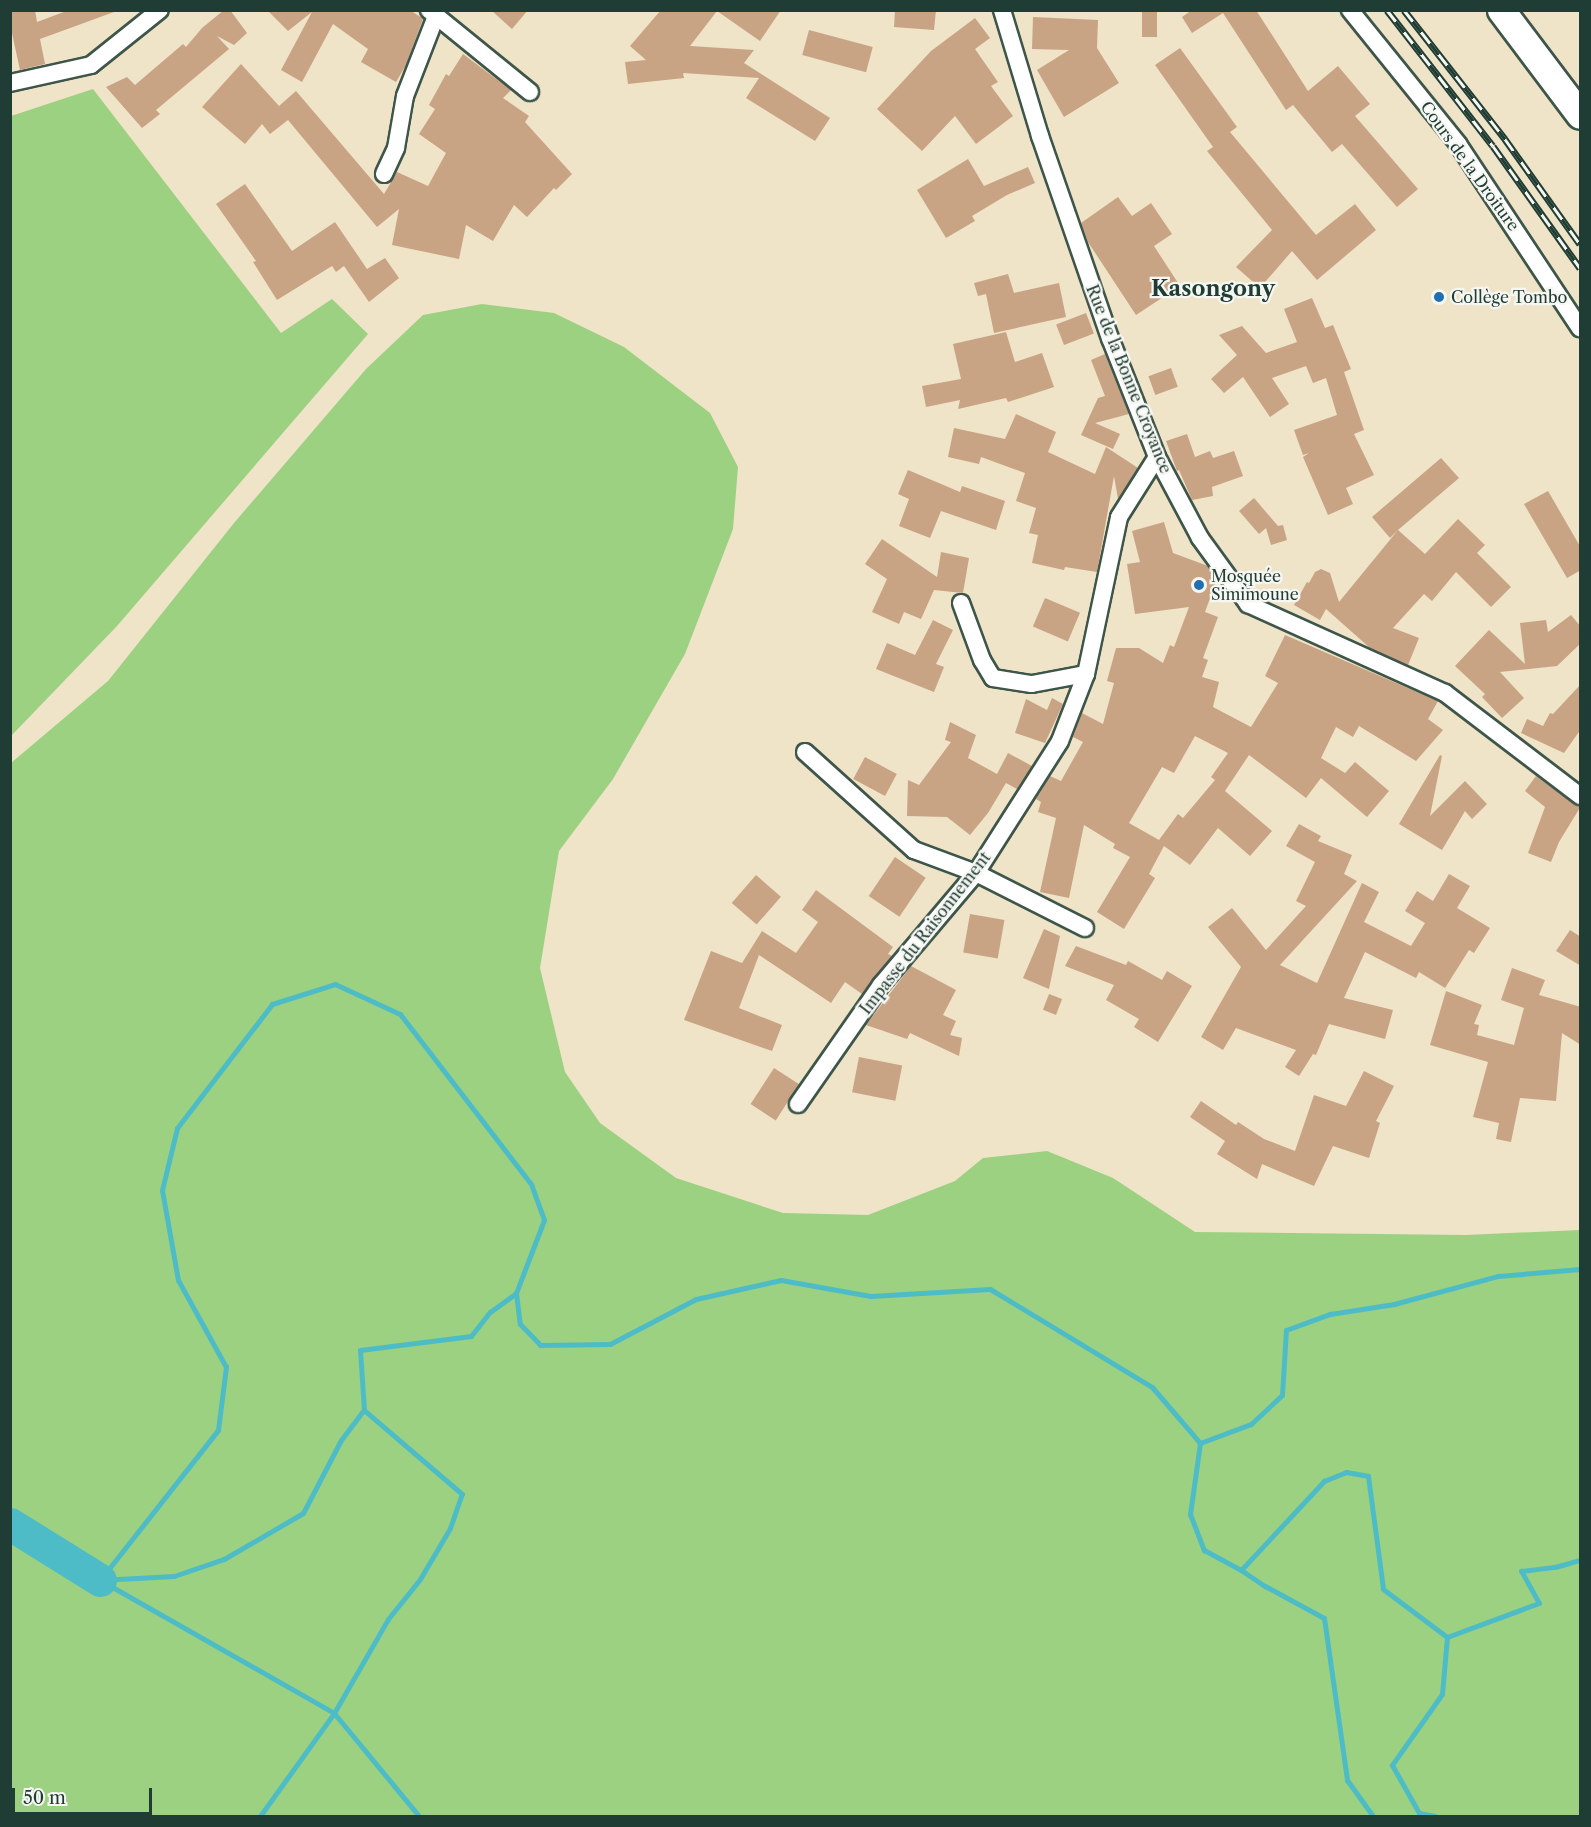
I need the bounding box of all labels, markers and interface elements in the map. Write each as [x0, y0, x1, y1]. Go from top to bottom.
street label: Cours de la Droiture [1417, 97, 1523, 235]
district label: Kasongony [1151, 276, 1275, 302]
street label: Rue de la Bonne Croyance [1082, 282, 1176, 476]
place label: Collège Tombo [1451, 287, 1568, 307]
marker: Collège Tombo [1432, 290, 1446, 304]
place label: Mosquée Simimoune [1211, 566, 1299, 604]
marker: Mosquée Simimoune [1192, 578, 1206, 592]
street label: Impasse du Raisonnement [856, 848, 994, 1018]
scale bar [15, 1776, 154, 1814]
text: 50 m [23, 1787, 66, 1809]

